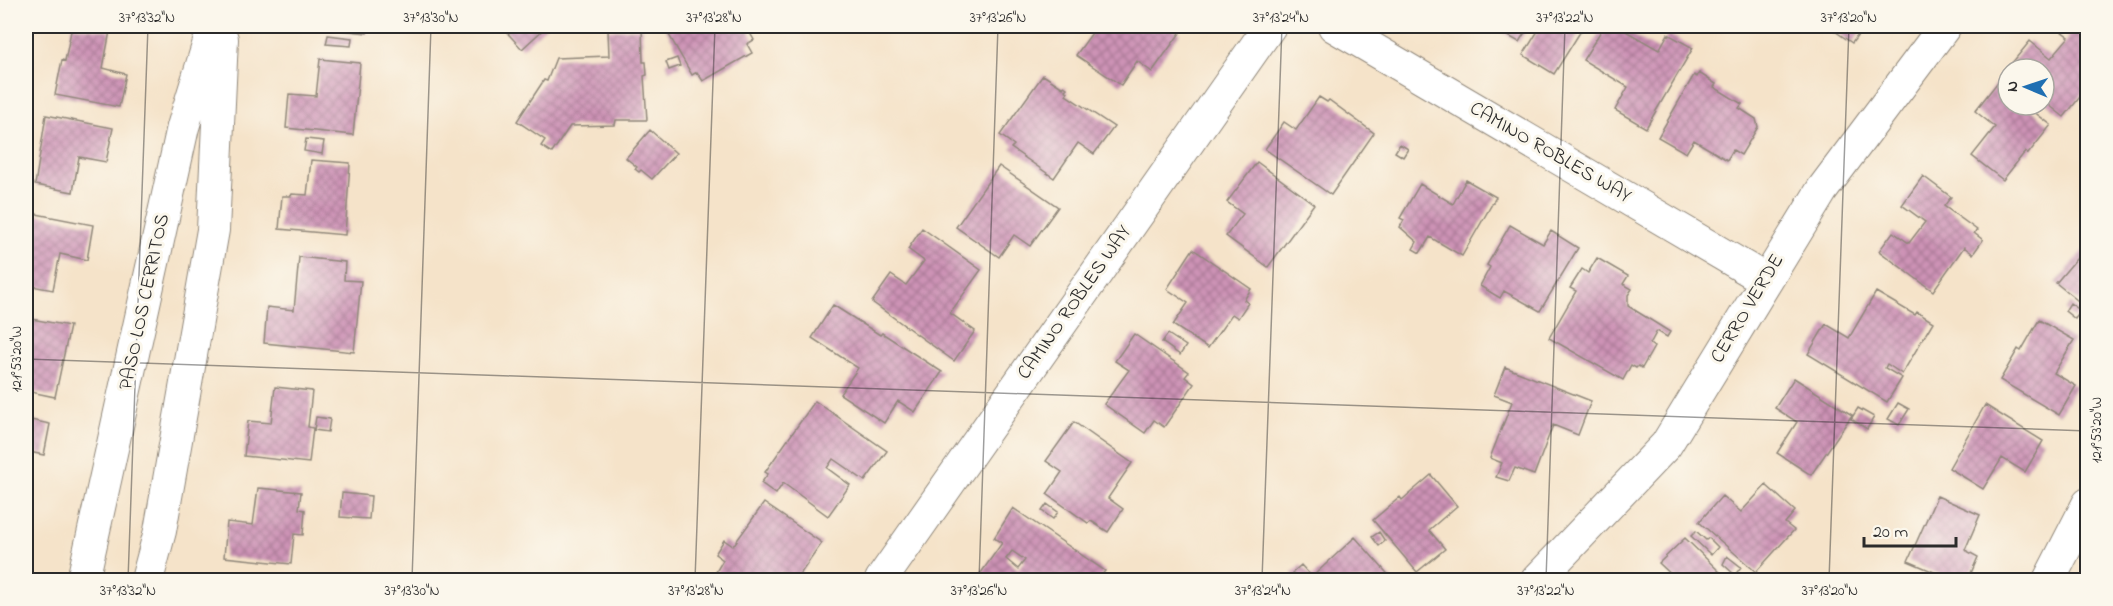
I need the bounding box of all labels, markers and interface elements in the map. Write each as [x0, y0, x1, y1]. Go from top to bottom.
text: 37°13'32"N [119, 7, 175, 29]
text: 37°13'30"N [403, 7, 459, 29]
text: 37°13'28"N [686, 7, 742, 29]
text: 37°13'26"N [970, 7, 1026, 29]
text: 37°13'24"N [1253, 7, 1309, 29]
text: 37°13'22"N [1536, 7, 1594, 29]
text: 37°13'20"N [1821, 7, 1877, 29]
north arrow [1996, 57, 2056, 117]
text: N [2001, 81, 2025, 92]
street label: CAMINO ROBLES WAY [1464, 95, 1636, 211]
street label: PASO LOS CERRITOS [112, 211, 178, 393]
street label: CAMINO ROBLES WAY [1011, 220, 1139, 386]
street label: CERRO VERDE [1704, 249, 1792, 369]
text: 121°53'20"W [6, 326, 28, 392]
text: 121°53'20"W [2086, 397, 2108, 463]
scale bar [1864, 510, 1956, 548]
text: 20 m [1873, 520, 1908, 546]
text: 37°13'32"N [100, 580, 156, 602]
text: 37°13'30"N [384, 580, 440, 602]
text: 37°13'28"N [668, 580, 724, 602]
text: 37°13'26"N [951, 580, 1007, 602]
text: 37°13'24"N [1235, 580, 1291, 602]
text: 37°13'22"N [1517, 580, 1575, 602]
text: 37°13'20"N [1802, 580, 1858, 602]

